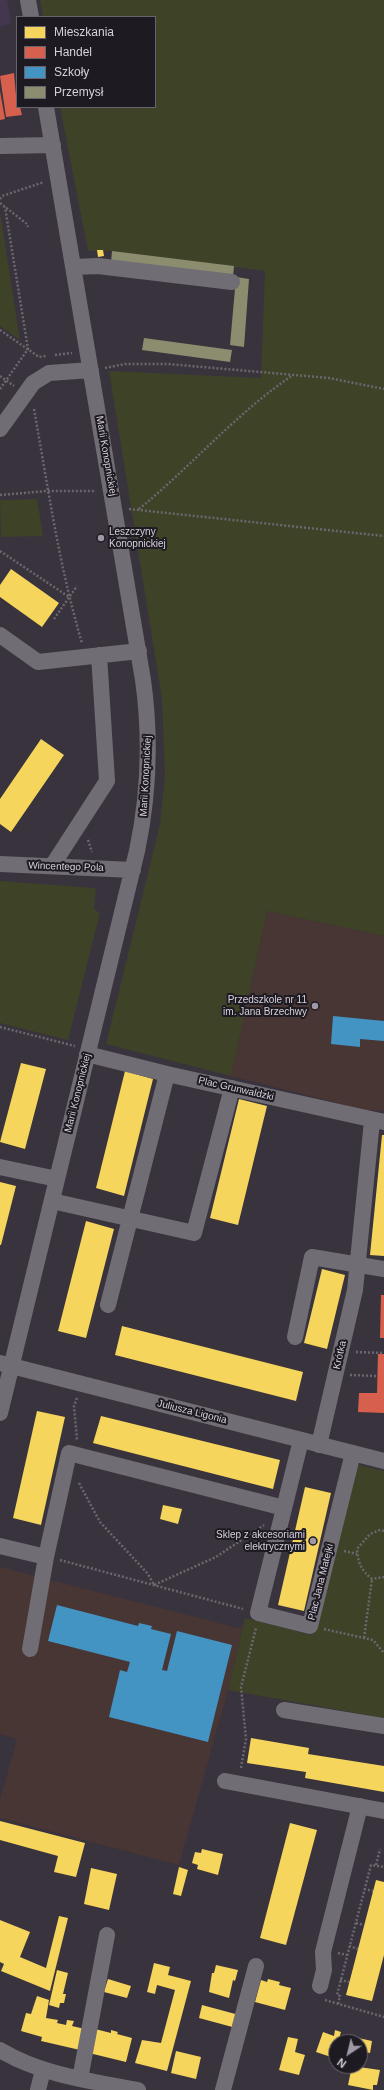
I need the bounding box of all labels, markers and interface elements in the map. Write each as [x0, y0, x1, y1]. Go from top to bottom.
legend [16, 16, 156, 108]
text: Mieszkania [54, 25, 114, 39]
text: Handel [54, 45, 92, 59]
text: Szkoły [54, 65, 89, 79]
text: Przemysł [54, 85, 103, 99]
street label: Marii Konopnickiej [93, 415, 119, 497]
place label: Leszczyny Konopnickiej [109, 526, 166, 550]
marker: Leszczyny Konopnickiej [96, 533, 106, 543]
street label: Marii Konopnickiej [138, 735, 154, 817]
street label: Wincentego Pola [28, 860, 104, 874]
place label: Przedszkole nr 11 im. Jana Brzechwy [223, 994, 307, 1018]
marker: Przedszkole nr 11 im. Jana Brzechwy [310, 1001, 320, 1011]
street label: Marii Konopnickiej [62, 1052, 94, 1134]
street label: Plac Grunwaldzki [197, 1074, 275, 1104]
street label: Krótka [331, 1340, 349, 1370]
street label: Juliusza Ligonia [156, 1398, 228, 1426]
place label: Sklep z akcesoriami elektrycznymi [216, 1529, 305, 1552]
marker: Sklep z akcesoriami elektrycznymi [308, 1536, 318, 1546]
street label: Plac Jana Matejki [306, 1543, 336, 1621]
north arrow [328, 2034, 368, 2074]
text: N [335, 2056, 348, 2070]

